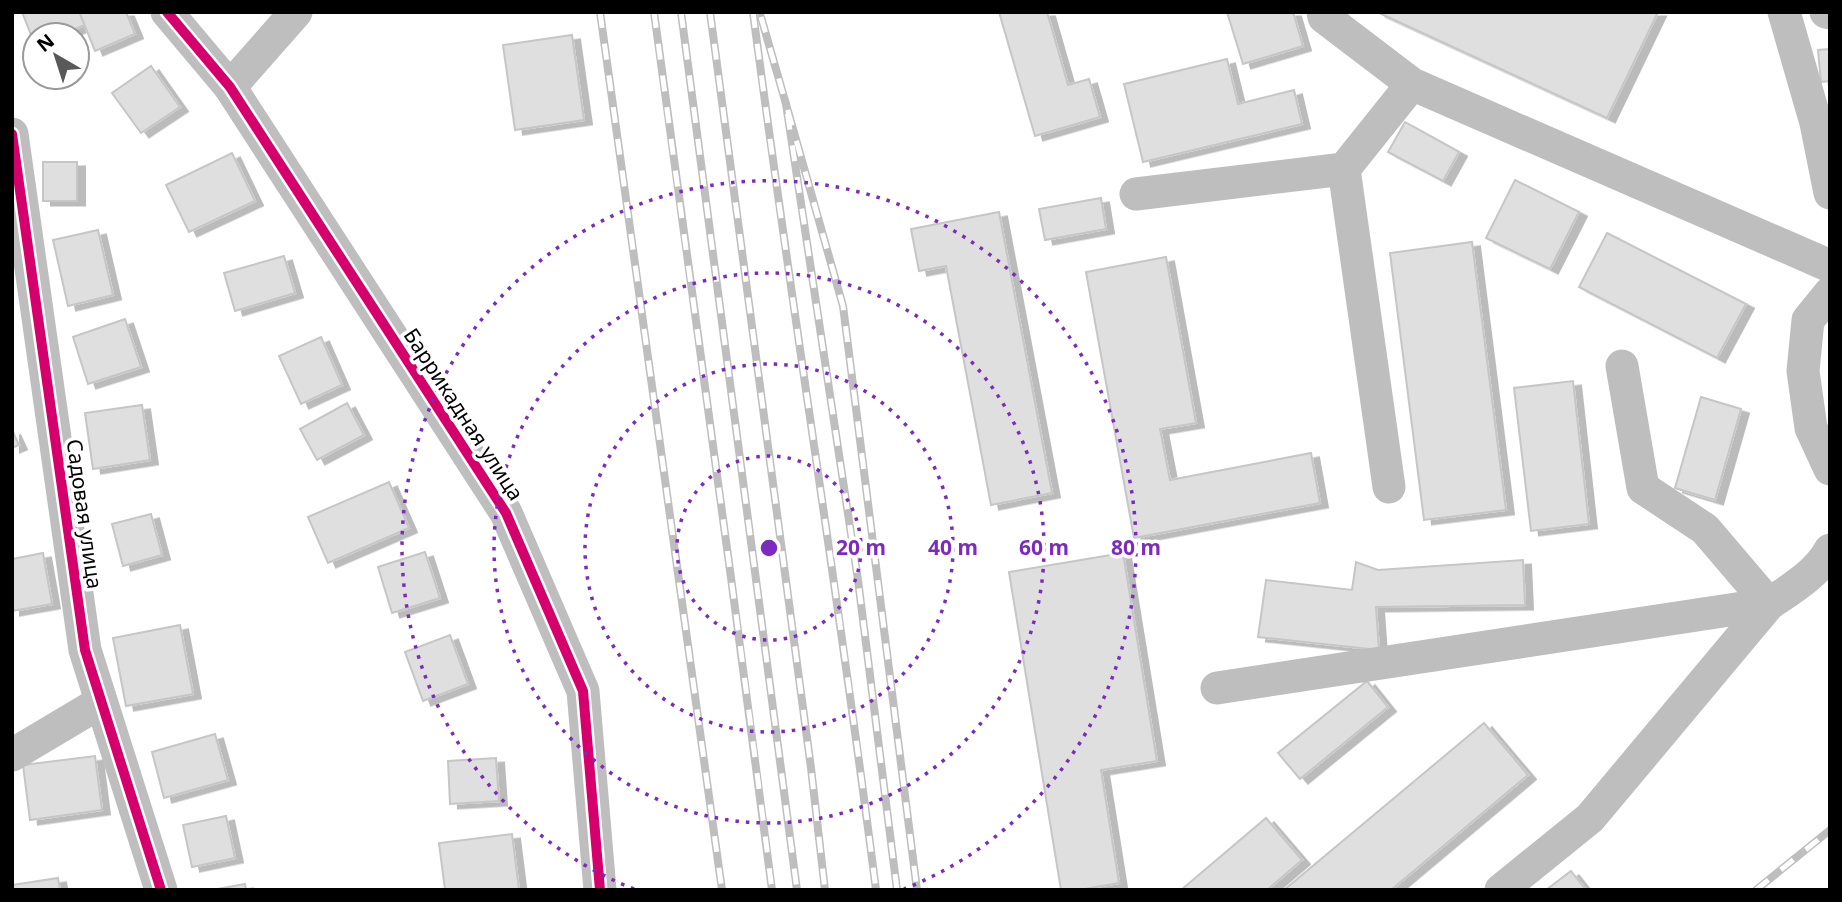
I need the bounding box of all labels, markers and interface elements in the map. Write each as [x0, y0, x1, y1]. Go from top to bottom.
north arrow [21, 21, 91, 91]
text: N [31, 28, 59, 58]
street label: Баррикадная улица [398, 323, 530, 505]
street label: Садовая улица [61, 437, 109, 591]
text: 20 m [836, 533, 886, 561]
text: 40 m [928, 533, 978, 561]
text: 60 m [1019, 533, 1069, 561]
text: 80 m [1111, 533, 1161, 561]
centre of rings [757, 536, 781, 560]

